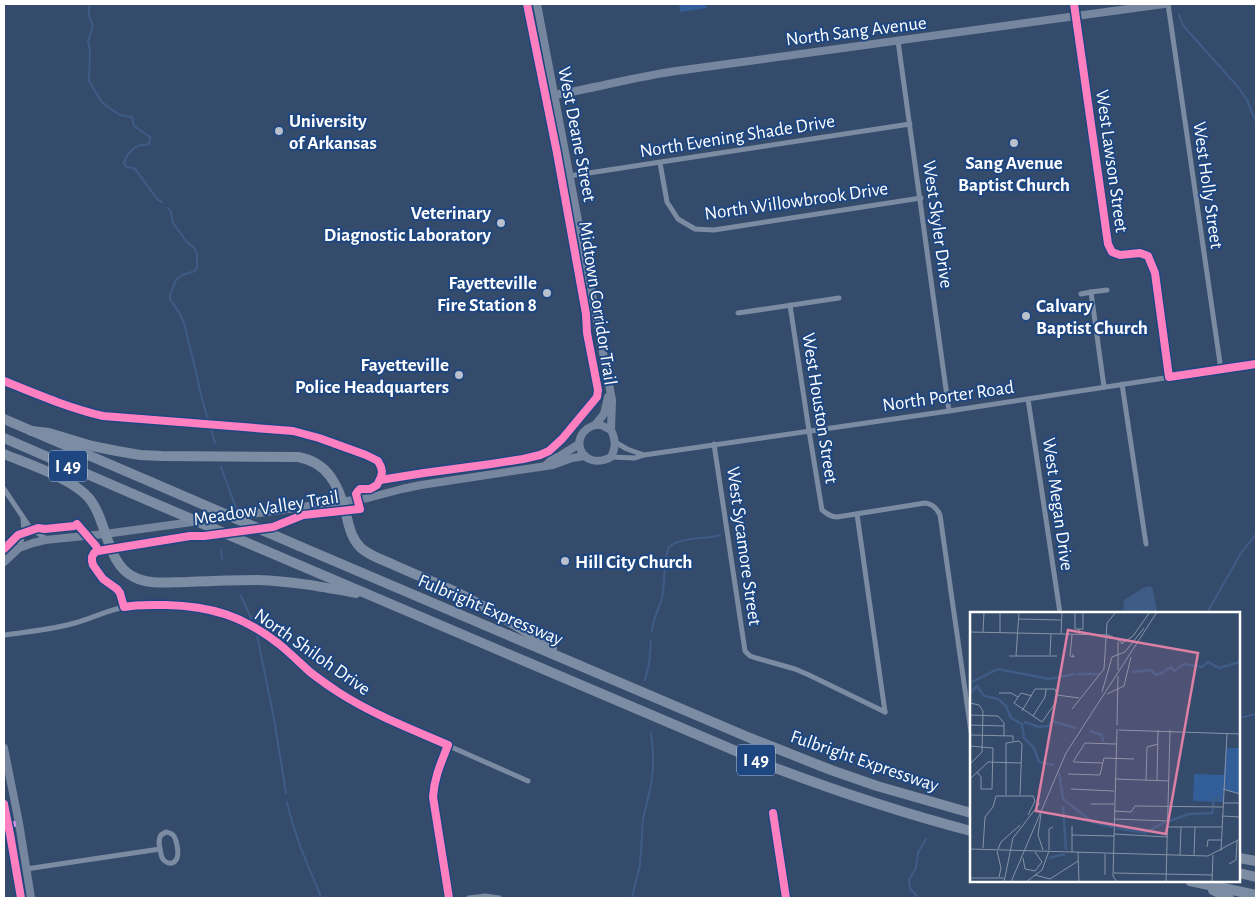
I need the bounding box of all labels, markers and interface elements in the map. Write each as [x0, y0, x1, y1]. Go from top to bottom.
street label: North Sang Avenue [785, 13, 928, 50]
street label: West Deane Street [554, 65, 599, 203]
street label: West Lawson Street [1092, 88, 1131, 234]
place label: University of Arkansas [289, 112, 377, 153]
street label: North Evening Shade Drive [638, 112, 836, 161]
street label: West Holly Street [1189, 120, 1226, 250]
marker: University of Arkansas [273, 125, 285, 137]
marker: Sang Avenue Baptist Church [1008, 137, 1020, 149]
place label: Sang Avenue Baptist Church [958, 154, 1070, 195]
street label: West Skyler Drive [919, 159, 956, 289]
street label: North Willowbrook Drive [703, 179, 889, 224]
place label: Veterinary Diagnostic Laboratory [324, 204, 491, 245]
marker: Veterinary Diagnostic Laboratory [495, 217, 507, 229]
street label: Midtown Corridor Trail [575, 220, 620, 387]
place label: Fayetteville Fire Station 8 [437, 274, 537, 315]
marker: Fayetteville Fire Station 8 [541, 287, 553, 299]
place label: Calvary Baptist Church [1036, 297, 1148, 338]
marker: Calvary Baptist Church [1020, 310, 1032, 322]
street label: West Houston Street [798, 331, 841, 485]
place label: Fayetteville Police Headquarters [295, 356, 449, 397]
marker: Fayetteville Police Headquarters [453, 369, 465, 381]
street label: North Porter Road [881, 378, 1015, 415]
street label: West Megan Drive [1039, 436, 1076, 572]
road number: I 49 [49, 451, 87, 482]
street label: West Sycamore Street [723, 465, 764, 627]
street label: Meadow Valley Trail [192, 488, 340, 529]
place label: Hill City Church [575, 553, 692, 572]
marker: Hill City Church [559, 555, 571, 567]
street label: Fulbright Expressway [415, 571, 566, 649]
street label: North Shiloh Drive [251, 605, 374, 699]
inset map [970, 612, 1240, 882]
street label: Fulbright Expressway [788, 727, 941, 796]
road number: I 49 [737, 744, 775, 776]

